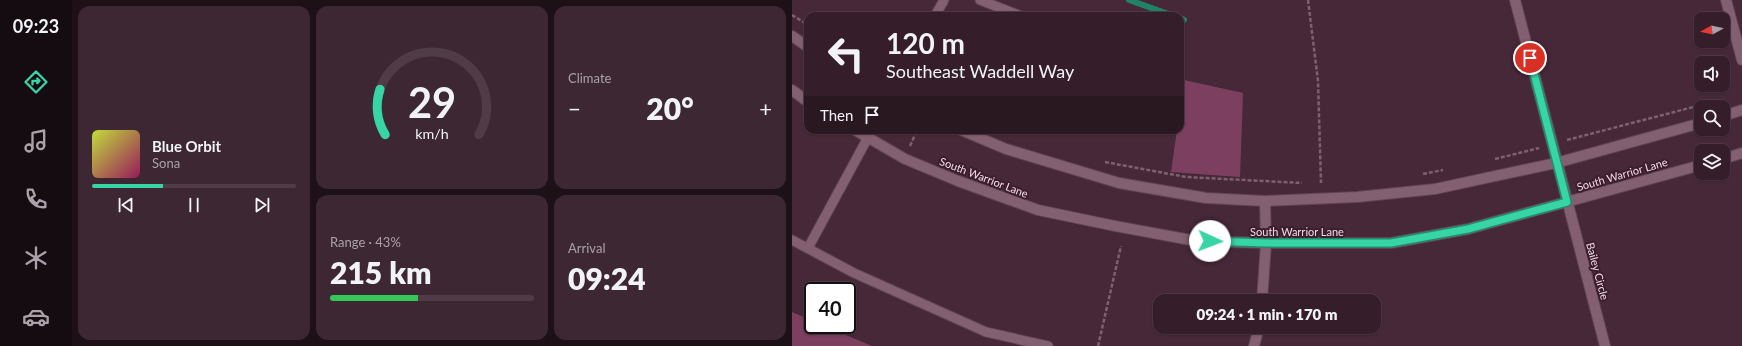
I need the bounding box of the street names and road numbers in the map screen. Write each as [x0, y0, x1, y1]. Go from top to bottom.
street label: South Warrior Lane [938, 154, 1030, 200]
street label: South Warrior Lane [1575, 155, 1669, 193]
street label: South Warrior Lane [1250, 225, 1344, 238]
street label: Bailey Circle [1584, 241, 1612, 301]

